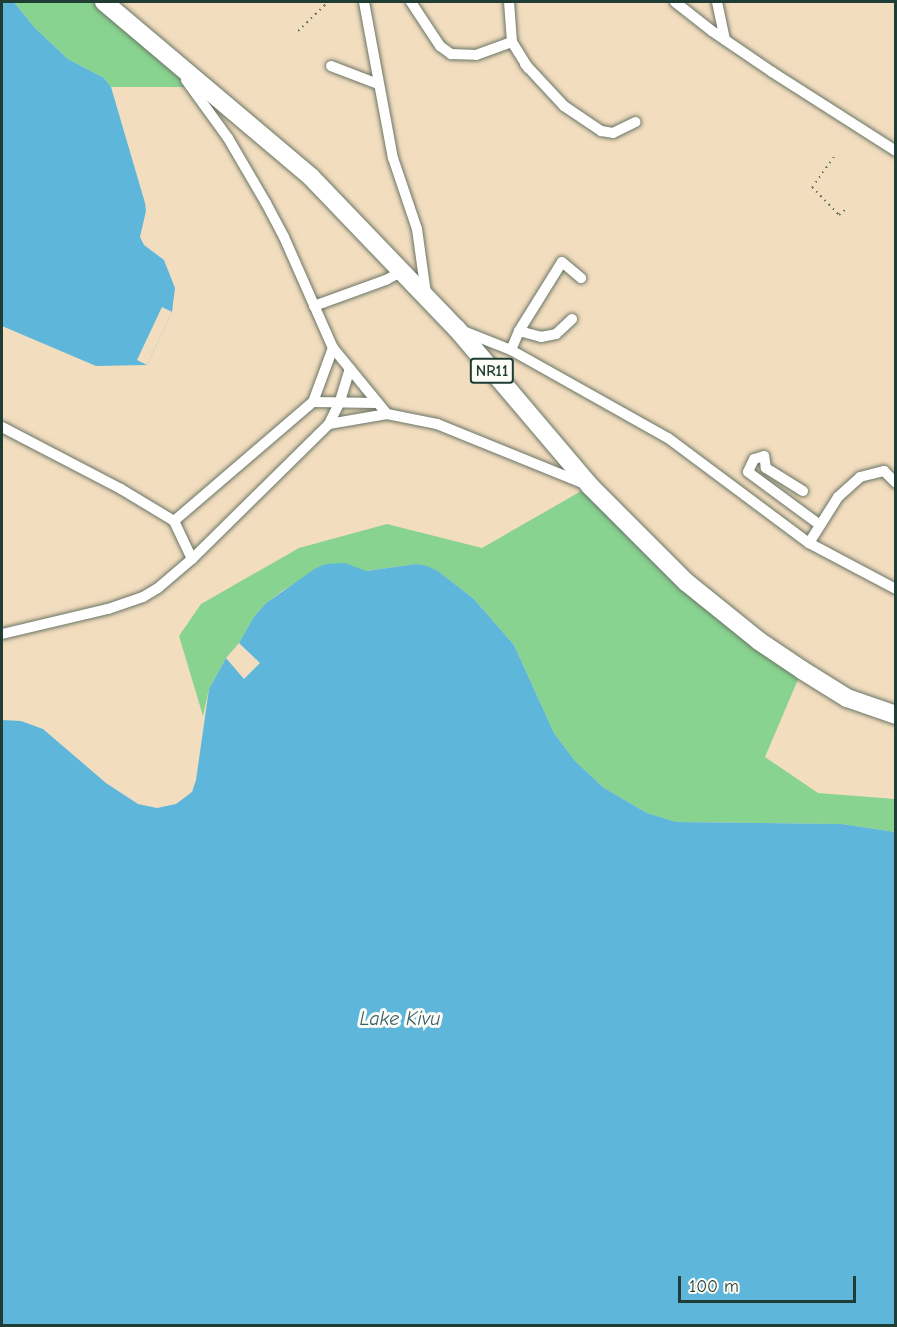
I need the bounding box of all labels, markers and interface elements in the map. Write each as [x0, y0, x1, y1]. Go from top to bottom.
road number: NR11 [470, 358, 514, 384]
water label: Lake Kivu [359, 1006, 441, 1030]
scale bar [681, 1264, 860, 1302]
text: 100 m [689, 1276, 739, 1297]

